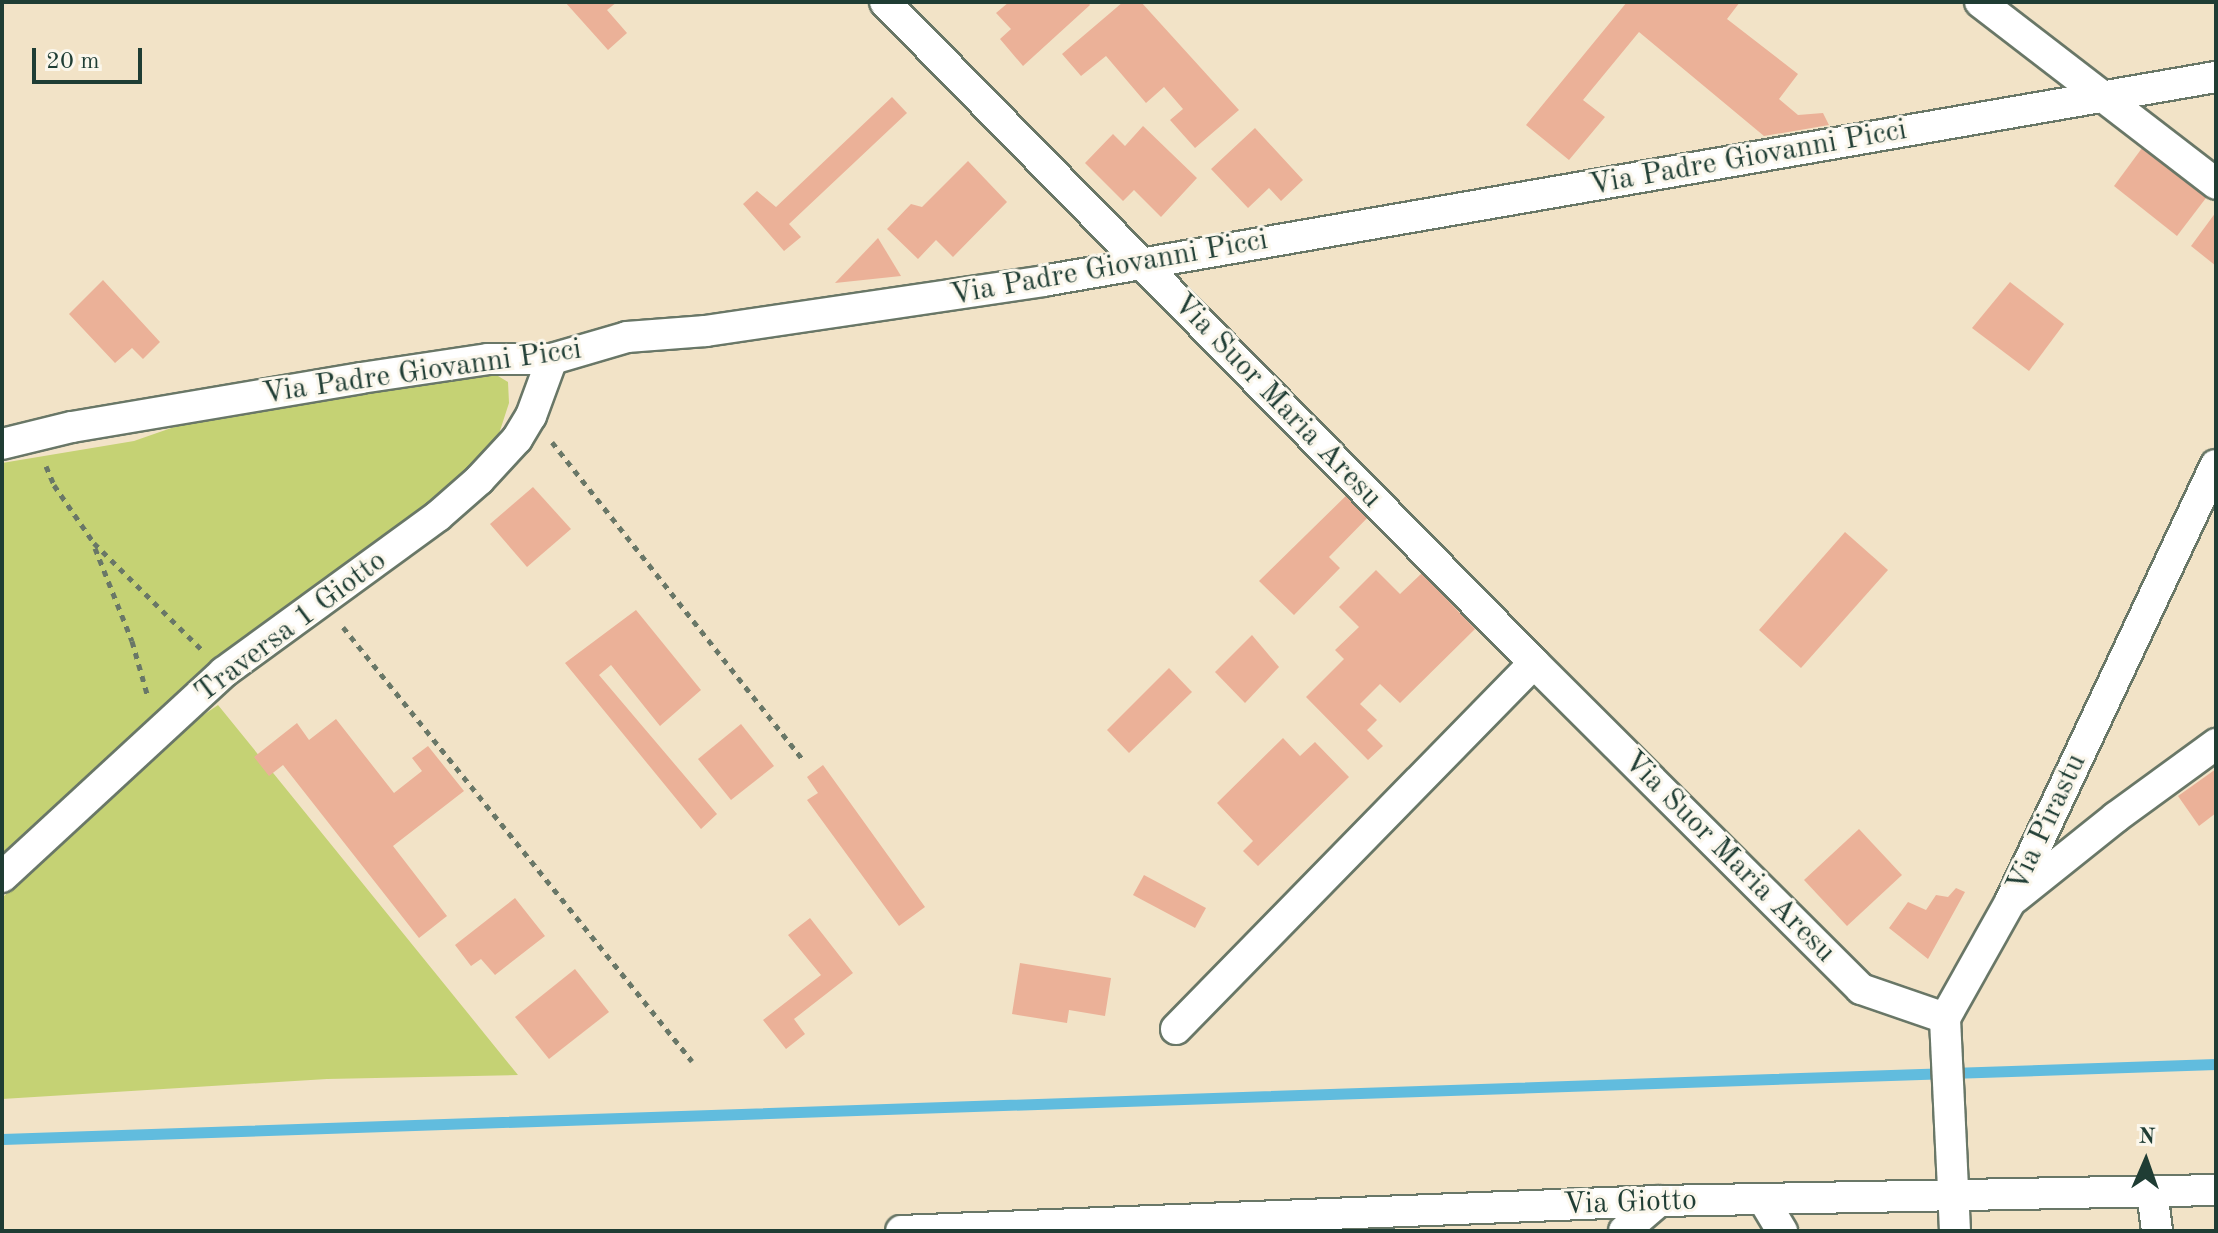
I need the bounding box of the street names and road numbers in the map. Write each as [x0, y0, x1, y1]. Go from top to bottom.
street label: Via Padre Giovanni Picci [1586, 112, 1910, 204]
street label: Via Padre Giovanni Picci [947, 222, 1271, 314]
street label: Via Suor Maria Aresu [1165, 286, 1389, 516]
street label: Via Padre Giovanni Picci [260, 332, 584, 412]
street label: Traversa 1 Giotto [188, 543, 394, 711]
street label: Via Suor Maria Aresu [1616, 744, 1842, 970]
street label: Via Pirastu [1999, 748, 2095, 898]
street label: Via Giotto [1563, 1183, 1697, 1223]

